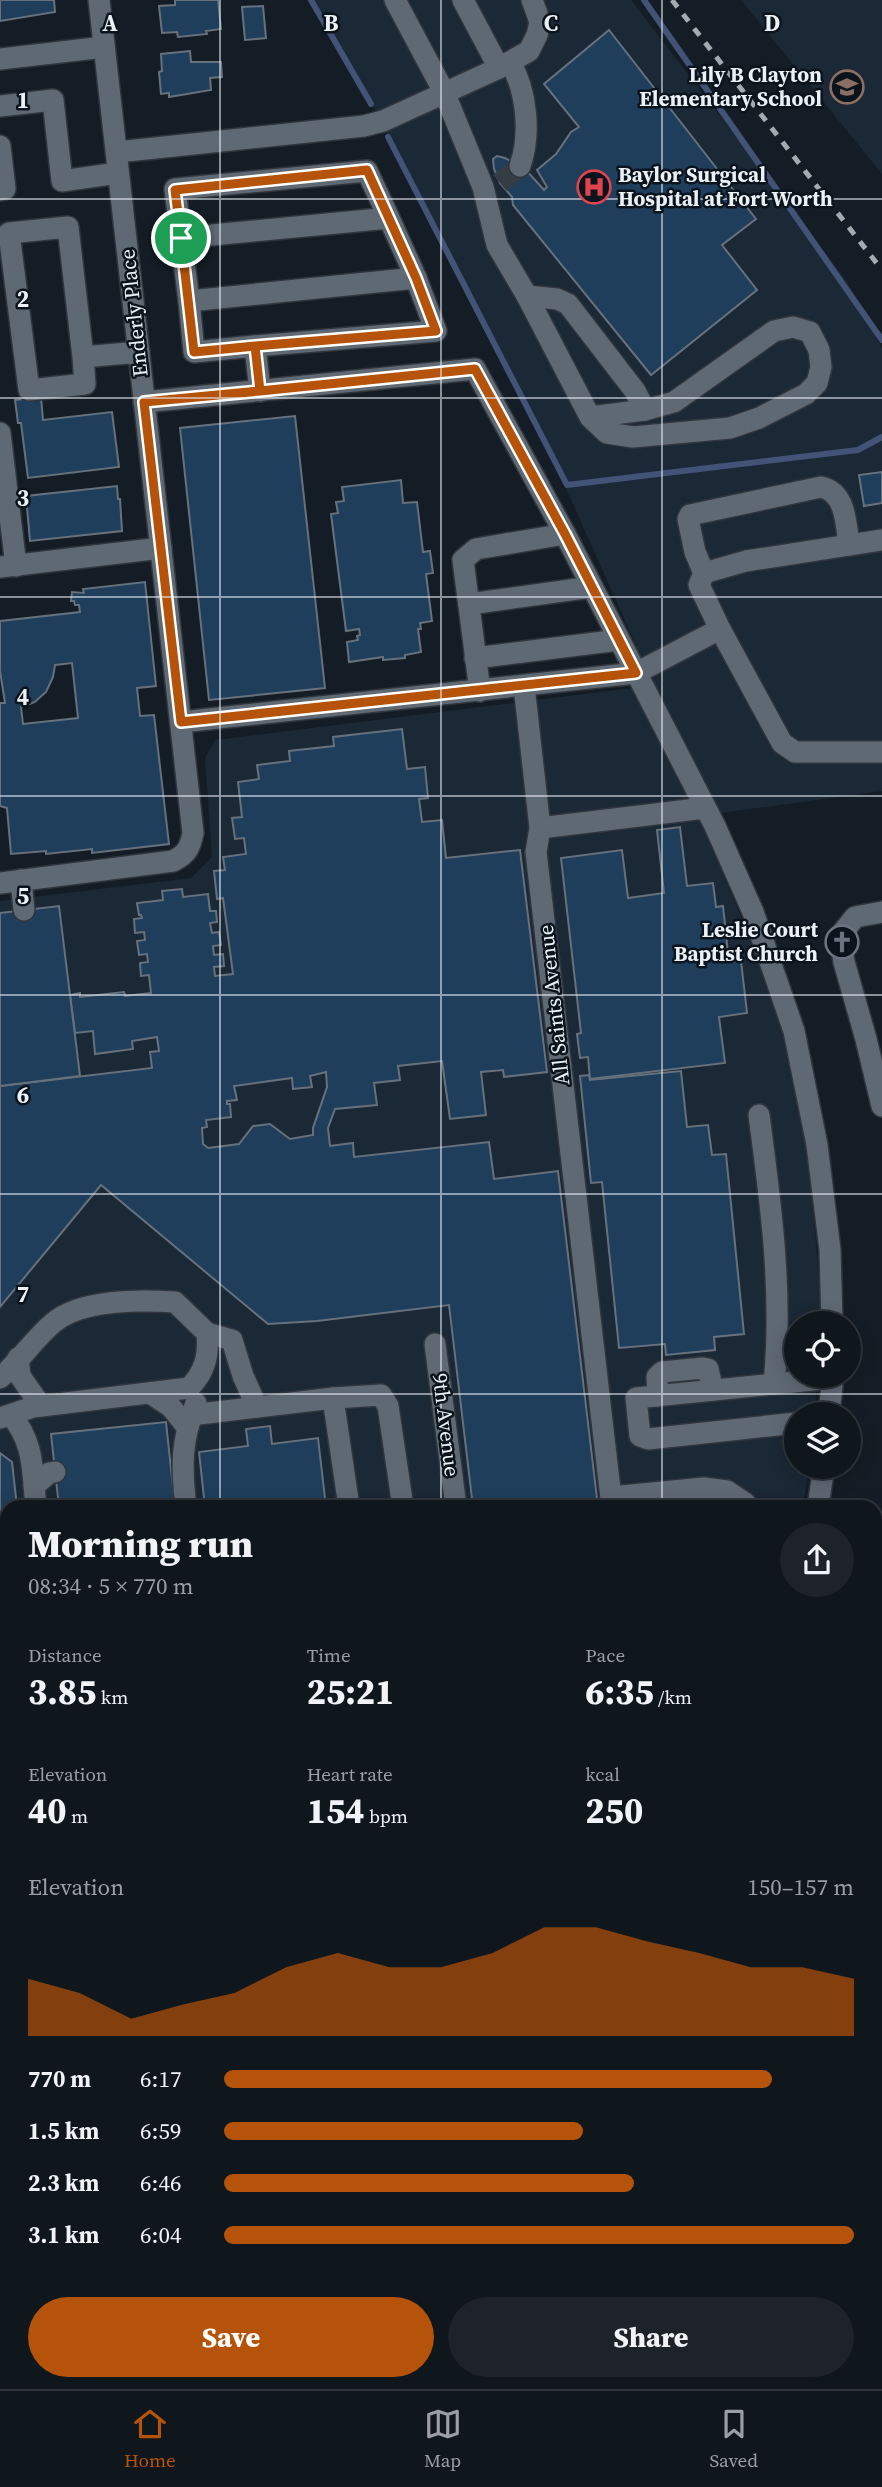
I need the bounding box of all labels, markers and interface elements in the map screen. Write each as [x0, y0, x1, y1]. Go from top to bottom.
text: A [102, 7, 118, 39]
text: B [324, 7, 339, 39]
text: C [544, 7, 558, 39]
text: D [764, 7, 780, 39]
place label: Lily B Clayton Elementary School [639, 60, 822, 113]
school or university icon: Lily B Clayton Elementary School [828, 68, 866, 106]
text: 1 [17, 84, 29, 116]
place label: Baylor Surgical Hospital at Fort Worth [618, 160, 833, 213]
hospital icon: Baylor Surgical Hospital at Fort Worth [575, 168, 613, 206]
pin [151, 208, 211, 268]
icon: arrive [162, 219, 200, 257]
street label: Enderly Place [112, 248, 155, 378]
text: 2 [17, 283, 29, 315]
text: 3 [17, 482, 29, 514]
text: 4 [17, 681, 29, 713]
text: 5 [17, 880, 29, 912]
place label: Leslie Court Baptist Church [674, 915, 818, 968]
street label: All Saints Avenue [531, 923, 576, 1087]
church icon: Leslie Court Baptist Church [823, 923, 861, 961]
text: 6 [17, 1079, 29, 1111]
text: 7 [17, 1278, 29, 1310]
map controls [784, 1311, 861, 1479]
button: locate [784, 1311, 861, 1388]
street label: 9th Avenue [426, 1372, 467, 1478]
button: layers [784, 1402, 861, 1479]
text: Morning run [28, 1518, 253, 1570]
button: share [780, 1523, 854, 1597]
text: 08:34 · 5 × 770 m [28, 1570, 194, 1602]
text: Distance [28, 1642, 102, 1668]
text: Time [307, 1642, 351, 1668]
text: Pace [585, 1642, 625, 1668]
text: 3.85 [28, 1668, 96, 1716]
text: 25:21 [307, 1668, 394, 1716]
text: 6:35 [585, 1668, 654, 1716]
text: km [96, 1684, 128, 1710]
text: /km [654, 1684, 692, 1710]
text: Elevation [28, 1761, 107, 1787]
text: Heart rate [307, 1761, 393, 1787]
text: kcal [585, 1761, 620, 1787]
text: 40 [28, 1787, 67, 1835]
text: 154 [307, 1787, 365, 1835]
text: 250 [585, 1787, 643, 1835]
text: m [67, 1803, 88, 1829]
text: bpm [365, 1803, 408, 1829]
text: Elevation [28, 1871, 124, 1903]
text: 150–157 m [747, 1871, 854, 1903]
text: 770 m [28, 2063, 91, 2095]
text: 6:17 [140, 2063, 181, 2095]
text: 1.5 km [28, 2115, 99, 2147]
text: 6:59 [140, 2115, 181, 2147]
text: 2.3 km [28, 2167, 99, 2199]
text: 6:46 [140, 2167, 181, 2199]
text: 3.1 km [28, 2219, 99, 2251]
text: 6:04 [140, 2219, 181, 2251]
button: Save [28, 2297, 434, 2377]
button: Share [448, 2297, 854, 2377]
tab: Home [124, 2405, 176, 2473]
tab: Map [424, 2405, 462, 2473]
tab: Saved [709, 2405, 758, 2473]

